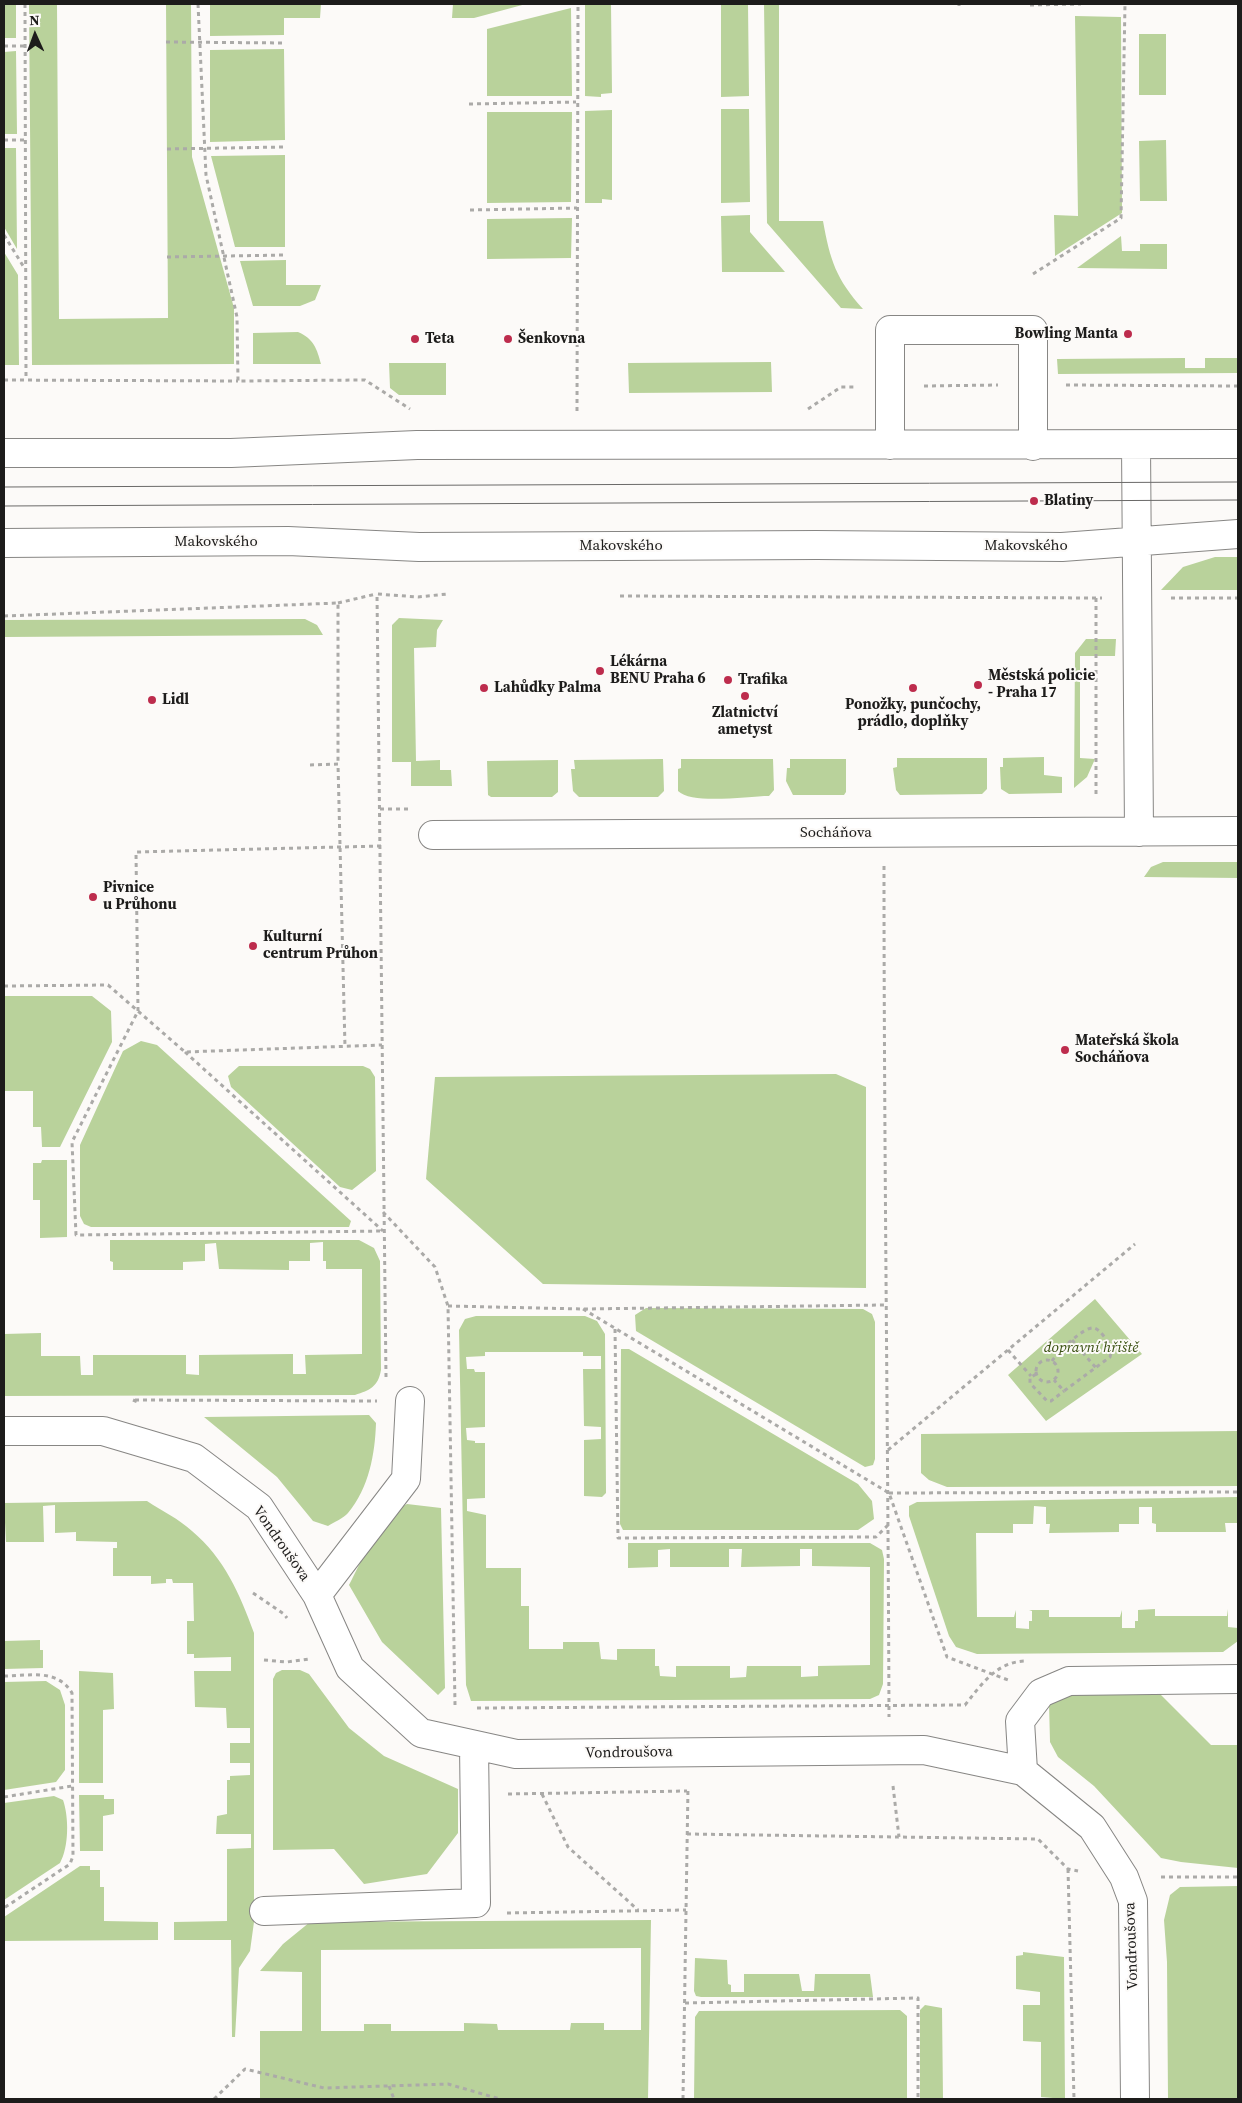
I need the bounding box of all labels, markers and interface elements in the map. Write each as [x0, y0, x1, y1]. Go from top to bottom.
north arrow [10, 10, 60, 60]
text: N [29, 10, 40, 30]
place label: Bowling Manta [1015, 325, 1118, 343]
marker: Bowling Manta [1122, 328, 1134, 340]
place label: Teta [425, 330, 455, 348]
place label: Šenkovna [518, 330, 585, 348]
marker: Teta [409, 333, 421, 345]
marker: Šenkovna [502, 333, 514, 345]
place label: Blatiny [1044, 492, 1093, 510]
marker: Blatiny [1028, 495, 1040, 507]
street label: Makovského [174, 533, 258, 551]
street label: Makovského [579, 537, 663, 555]
street label: Makovského [984, 537, 1068, 555]
place label: Lékárna BENU Praha 6 [610, 653, 706, 688]
marker: Lékárna BENU Praha 6 [594, 665, 606, 677]
place label: Městská policie - Praha 17 [988, 667, 1095, 702]
place label: Trafika [738, 671, 788, 689]
marker: Trafika [722, 674, 734, 686]
place label: Lahůdky Palma [494, 679, 601, 697]
marker: Městská policie - Praha 17 [972, 679, 984, 691]
marker: Lahůdky Palma [478, 682, 490, 694]
marker: Ponožky, punčochy, prádlo, doplňky [907, 682, 919, 694]
marker: Zlatnictví ametyst [739, 690, 751, 702]
place label: Lidl [162, 691, 189, 709]
marker: Lidl [146, 694, 158, 706]
place label: Ponožky, punčochy, prádlo, doplňky [845, 696, 981, 731]
place label: Zlatnictví ametyst [712, 704, 778, 739]
street label: Socháňova [800, 824, 872, 842]
place label: Pivnice u Průhonu [103, 879, 177, 914]
marker: Pivnice u Průhonu [87, 891, 99, 903]
place label: Kulturní centrum Průhon [263, 928, 378, 963]
marker: Kulturní centrum Průhon [247, 940, 259, 952]
place label: Mateřská škola Socháňova [1075, 1032, 1179, 1067]
marker: Mateřská škola Socháňova [1059, 1044, 1071, 1056]
park label: dopravní hřiště [1044, 1339, 1138, 1357]
street label: Vondroušova [249, 1503, 313, 1585]
street label: Vondroušova [585, 1743, 673, 1763]
street label: Vondroušova [1121, 1902, 1143, 1990]

